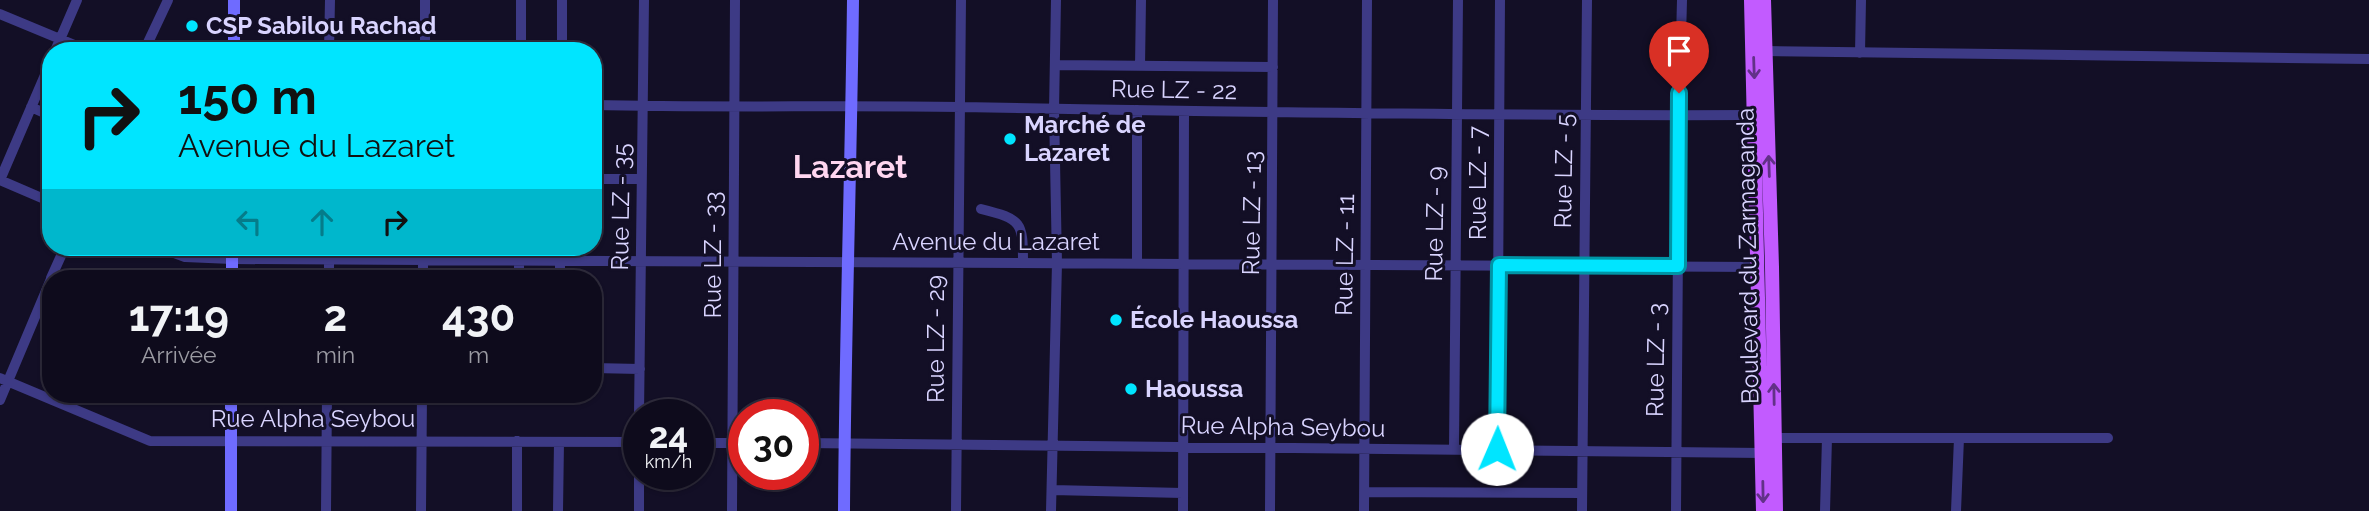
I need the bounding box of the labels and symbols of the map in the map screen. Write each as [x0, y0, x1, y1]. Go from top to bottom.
place label: CSP Sabilou Rachad [206, 11, 437, 40]
marker: CSP Sabilou Rachad [184, 18, 200, 34]
pin [1649, 21, 1709, 93]
one-way arrow [1747, 56, 1760, 79]
street label: Rue LZ - 22 [1111, 74, 1237, 105]
street label: Boulevard du Zarmaganda [1730, 108, 1765, 404]
place label: Marché de Lazaret [1024, 110, 1146, 167]
street label: Rue LZ - 5 [1548, 113, 1579, 228]
street label: Rue LZ - 7 [1463, 126, 1492, 240]
marker: Marché de Lazaret [1002, 131, 1018, 147]
street label: Rue LZ - 35 [605, 143, 636, 271]
district label: Lazaret [793, 148, 907, 185]
street label: Rue LZ - 13 [1236, 150, 1267, 275]
one-way arrow [1762, 155, 1776, 178]
street label: Rue LZ - 9 [1419, 166, 1450, 282]
street label: Rue LZ - 33 [698, 191, 727, 319]
street label: Rue LZ - 11 [1329, 194, 1360, 316]
street label: Avenue du Lazaret [892, 227, 1100, 256]
street label: Rue LZ - 29 [921, 275, 950, 403]
street label: Rue LZ - 3 [1640, 303, 1671, 417]
place label: École Haoussa [1130, 305, 1298, 334]
marker: École Haoussa [1108, 312, 1124, 328]
place label: Haoussa [1145, 374, 1244, 403]
marker: Haoussa [1123, 381, 1139, 397]
one-way arrow [1767, 383, 1781, 406]
speed limit sign: 30 [728, 399, 819, 490]
street label: Rue Alpha Seybou [211, 404, 415, 433]
street label: Rue Alpha Seybou [1180, 410, 1386, 443]
position arrow [1460, 412, 1534, 486]
one-way arrow [1756, 480, 1770, 503]

